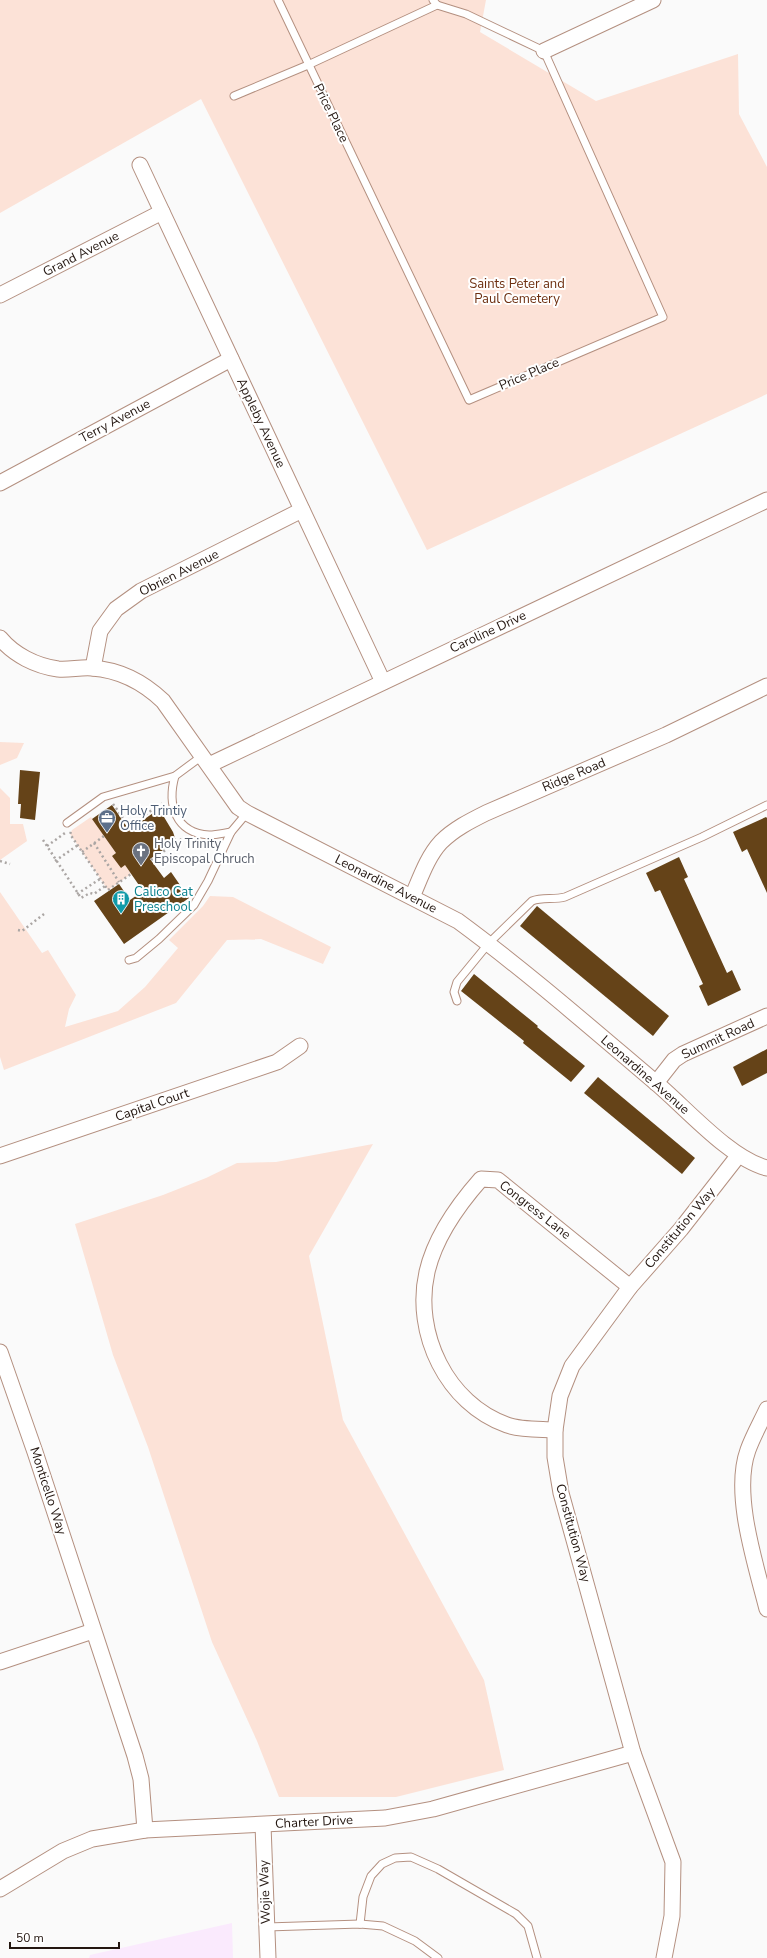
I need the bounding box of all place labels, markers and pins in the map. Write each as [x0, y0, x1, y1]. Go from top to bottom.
place label: Holy Trintiy Office [120, 802, 187, 835]
office icon: Holy Trintiy Office [97, 808, 117, 833]
place label: Holy Trinity Episcopal Chruch [154, 835, 255, 868]
church icon: Holy Trinity Episcopal Chruch [131, 841, 151, 866]
place label: Calico Cat Preschool [134, 883, 193, 916]
building icon: Calico Cat Preschool [111, 889, 131, 914]

